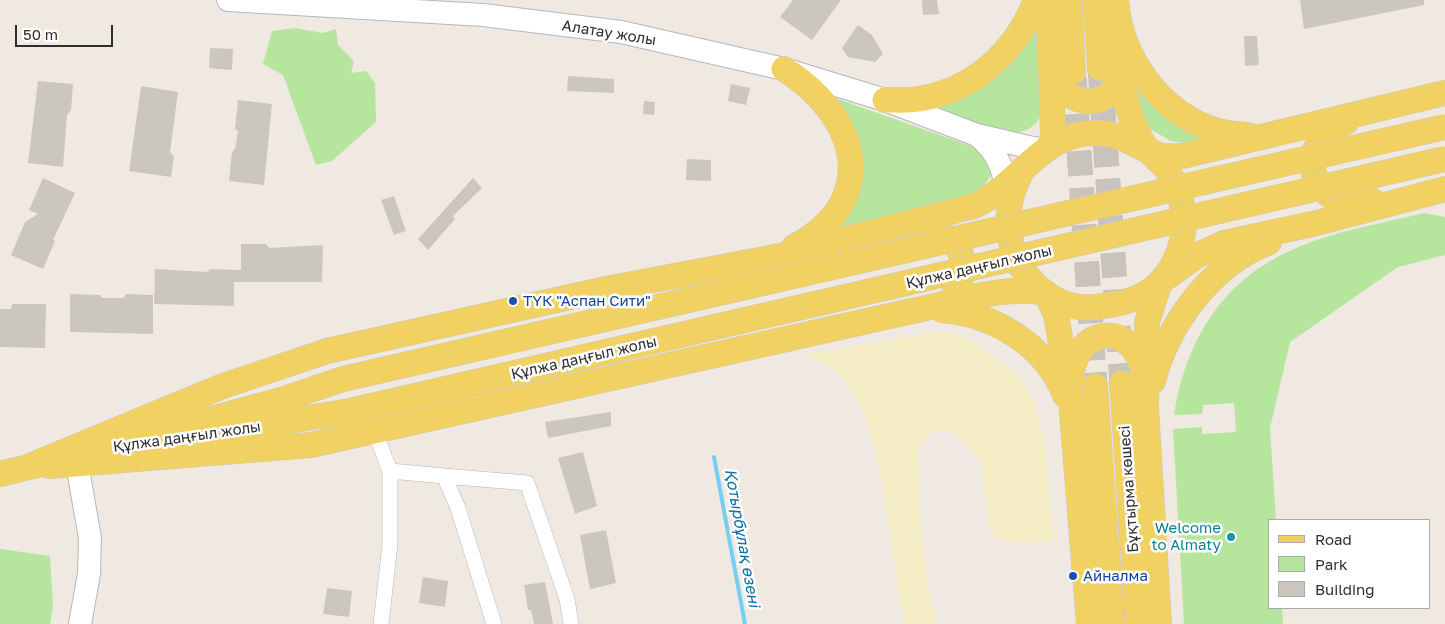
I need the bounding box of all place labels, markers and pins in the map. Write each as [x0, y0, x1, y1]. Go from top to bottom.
place label: ТҮК "Аспан Сити" [523, 292, 651, 310]
marker: ТҮК "Аспан Сити" [507, 295, 519, 307]
place label: Welcome to Almaty [1151, 519, 1221, 554]
marker: Welcome to Almaty [1225, 531, 1237, 543]
place label: Айналма [1083, 567, 1148, 585]
marker: Айналма [1067, 570, 1079, 582]

